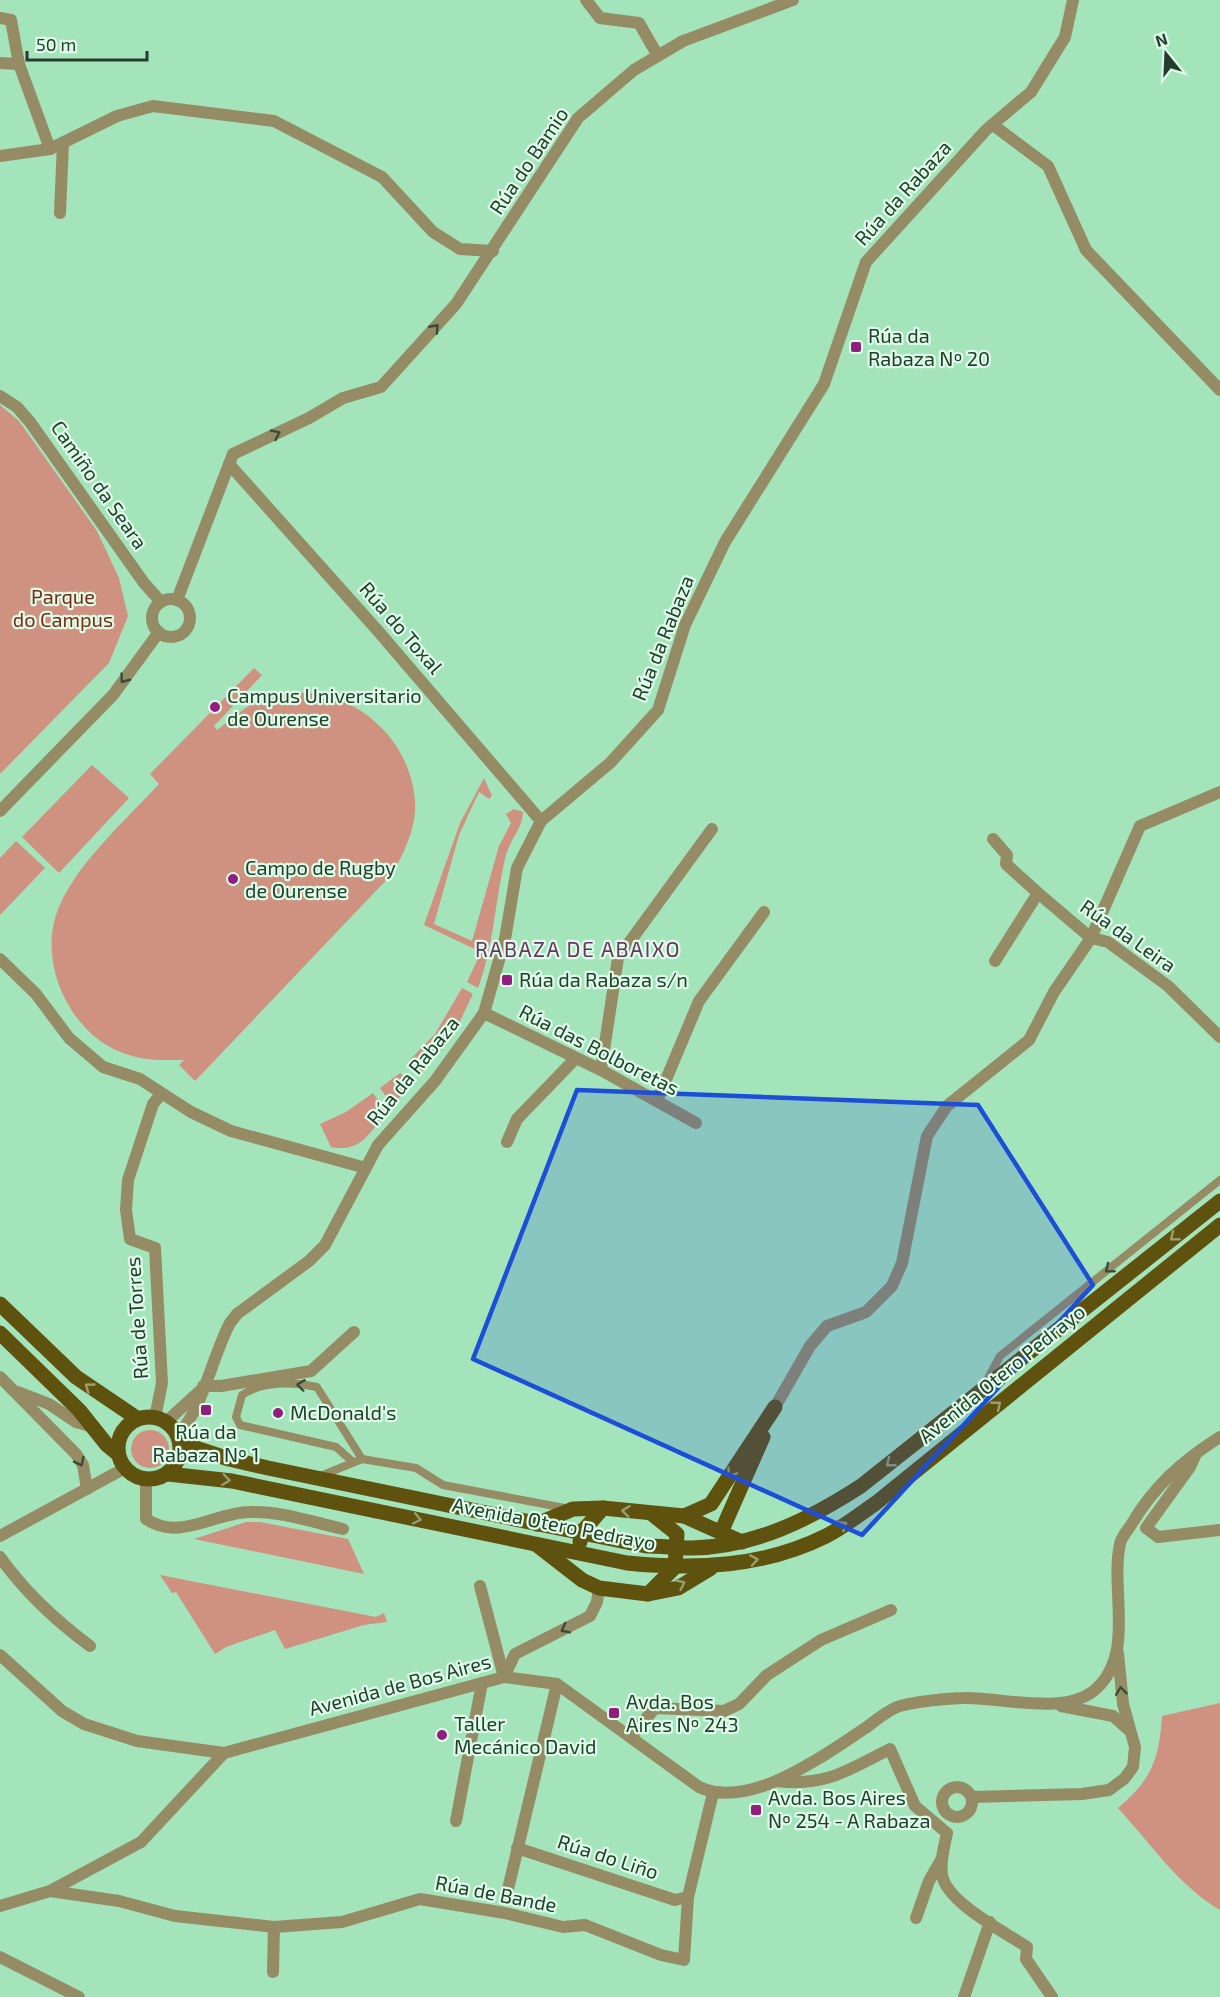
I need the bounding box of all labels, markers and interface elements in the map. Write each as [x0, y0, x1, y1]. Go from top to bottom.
scale bar [27, 24, 147, 62]
north arrow [1136, 24, 1196, 84]
text: N [1153, 28, 1170, 50]
text: 50 m [36, 33, 76, 55]
street label: Rúa do Bamio [484, 102, 573, 218]
street label: Rúa da Rabaza [849, 135, 956, 250]
place label: Rúa da Rabaza Nº 20 [868, 323, 990, 370]
one-way arrow [428, 324, 439, 335]
marker: Rúa da Rabaza Nº 20 [849, 340, 863, 354]
street label: Camiño da Seara [47, 416, 153, 553]
one-way arrow [270, 429, 281, 441]
street label: Rúa da Rabaza [626, 571, 698, 704]
street label: Rúa do Toxal [355, 576, 448, 678]
park label: Parque do Campus [13, 584, 113, 631]
one-way arrow [121, 673, 132, 684]
place label: Campus Universitario de Ourense [227, 683, 422, 730]
marker: Campus Universitario de Ourense [208, 700, 222, 714]
place label: Campo de Rugby de Ourense [245, 855, 396, 902]
marker: Campo de Rugby de Ourense [226, 872, 240, 886]
street label: Rúa da Leira [1076, 894, 1181, 977]
district label: RABAZA DE ABAIXO [475, 936, 681, 961]
place label: Rúa da Rabaza s/n [519, 967, 688, 991]
marker: Rúa da Rabaza s/n [500, 973, 514, 987]
street label: Rúa das Bolboretas [516, 998, 683, 1100]
street label: Rúa da Rabaza [361, 1011, 463, 1130]
one-way arrow [1170, 1230, 1181, 1241]
street label: Rúa de Torres [120, 1256, 152, 1380]
one-way arrow [1105, 1262, 1116, 1273]
street label: Avenida Otero Pedrayo [913, 1299, 1089, 1448]
one-way arrow [296, 1379, 306, 1391]
one-way arrow [85, 1383, 96, 1394]
place label: McDonald's [290, 1400, 396, 1424]
one-way arrow [990, 1401, 1001, 1412]
marker: Rúa da Rabaza Nº 1 [199, 1403, 213, 1417]
marker: McDonald's [271, 1406, 285, 1420]
place label: Rúa da Rabaza Nº 1 [153, 1419, 259, 1466]
one-way arrow [72, 1456, 84, 1467]
one-way arrow [886, 1456, 897, 1467]
one-way arrow [727, 1466, 738, 1477]
one-way arrow [221, 1474, 231, 1486]
street label: Avenida Otero Pedrayo [450, 1492, 658, 1555]
one-way arrow [622, 1505, 631, 1517]
one-way arrow [412, 1512, 422, 1525]
one-way arrow [837, 1521, 848, 1532]
one-way arrow [749, 1554, 758, 1566]
one-way arrow [675, 1580, 686, 1592]
one-way arrow [560, 1622, 571, 1634]
street label: Avenida de Bos Aires [306, 1648, 493, 1720]
one-way arrow [1115, 1687, 1128, 1696]
place label: Avda. Bos Aires Nº 243 [626, 1689, 739, 1736]
marker: Avda. Bos Aires Nº 243 [607, 1706, 621, 1720]
place label: Taller Mecánico David [454, 1711, 596, 1758]
marker: Taller Mecánico David [435, 1728, 449, 1742]
place label: Avda. Bos Aires Nº 254 - A Rabaza [768, 1785, 930, 1832]
marker: Avda. Bos Aires Nº 254 - A Rabaza [749, 1803, 763, 1817]
street label: Rúa do Liño [555, 1828, 662, 1884]
street label: Rúa de Bande [434, 1869, 559, 1917]

